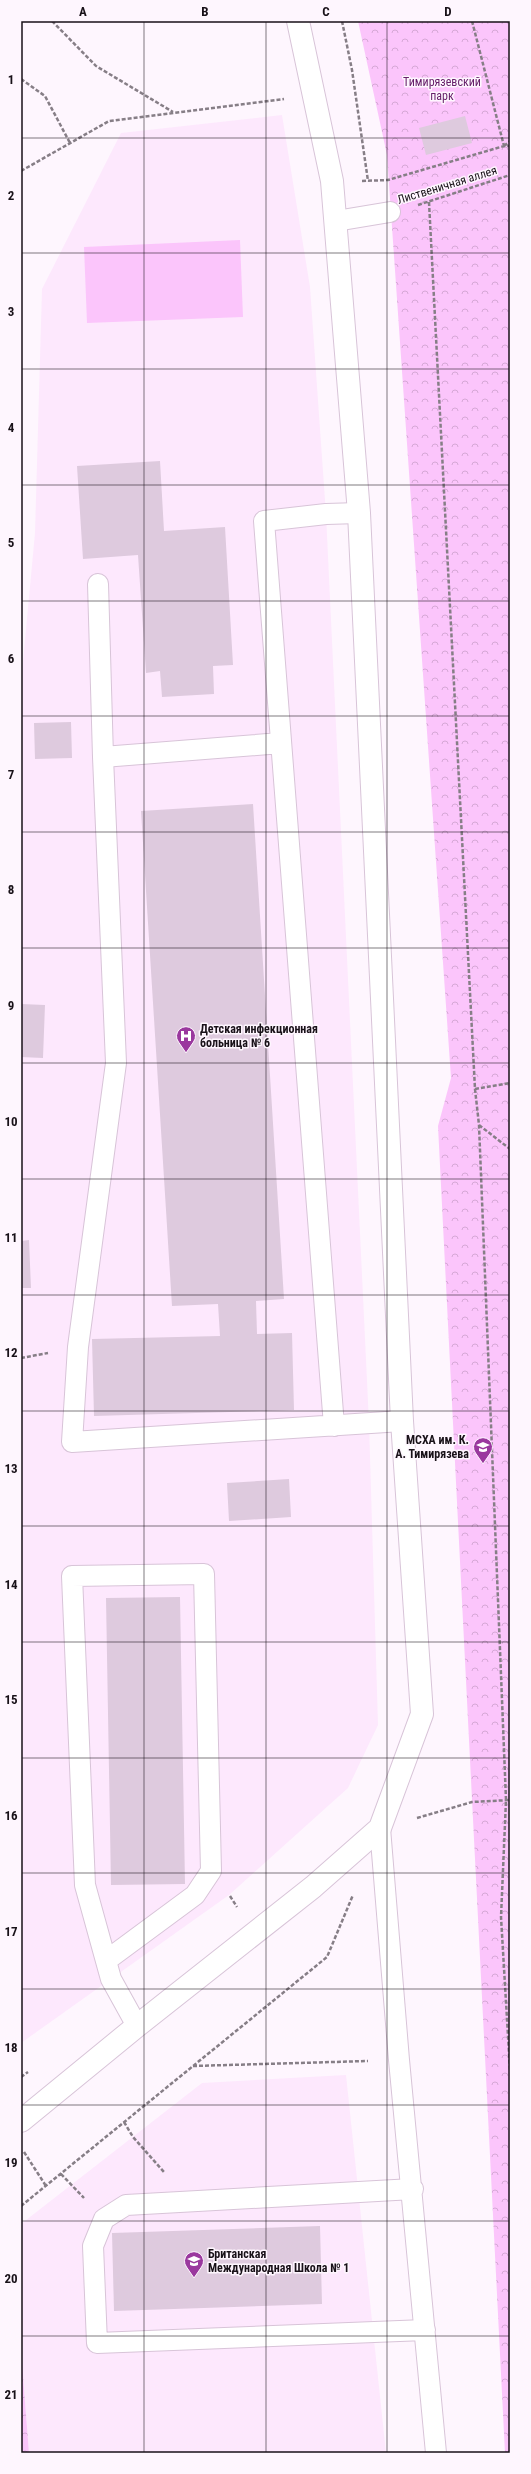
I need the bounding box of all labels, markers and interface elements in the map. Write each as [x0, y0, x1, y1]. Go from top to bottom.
text: A [79, 4, 87, 19]
text: B [201, 4, 209, 19]
text: C [322, 4, 330, 19]
text: D [444, 4, 452, 19]
text: 1 [8, 72, 14, 87]
park label: Тимирязевский парк [403, 75, 481, 103]
street label: Лиственичная аллея [395, 163, 499, 207]
text: 2 [8, 188, 15, 203]
text: 3 [8, 304, 14, 319]
text: 4 [8, 420, 15, 435]
text: 5 [8, 535, 15, 550]
text: 6 [8, 651, 15, 666]
text: 7 [8, 767, 15, 782]
text: 8 [8, 882, 14, 897]
text: 9 [8, 998, 14, 1013]
place label: Детская инфекционная больница № 6 [200, 1022, 318, 1050]
hospital icon: Детская инфекционная больница № 6 [175, 1025, 197, 1053]
text: 10 [4, 1114, 18, 1129]
text: 11 [4, 1230, 18, 1245]
text: 12 [4, 1345, 18, 1360]
place label: МСХА им. К. А. Тимирязева [395, 1433, 469, 1461]
school or university icon: МСХА им. К. А. Тимирязева [472, 1436, 494, 1464]
text: 13 [4, 1461, 18, 1476]
text: 14 [4, 1577, 18, 1592]
text: 15 [4, 1692, 18, 1707]
text: 16 [4, 1808, 18, 1823]
text: 17 [4, 1924, 18, 1939]
text: 18 [4, 2040, 18, 2055]
text: 19 [4, 2155, 18, 2170]
place label: Британская Международная Школа № 1 [208, 2247, 349, 2275]
school or university icon: Британская Международная Школа № 1 [183, 2250, 205, 2278]
text: 20 [4, 2271, 18, 2286]
text: 21 [4, 2387, 18, 2402]

